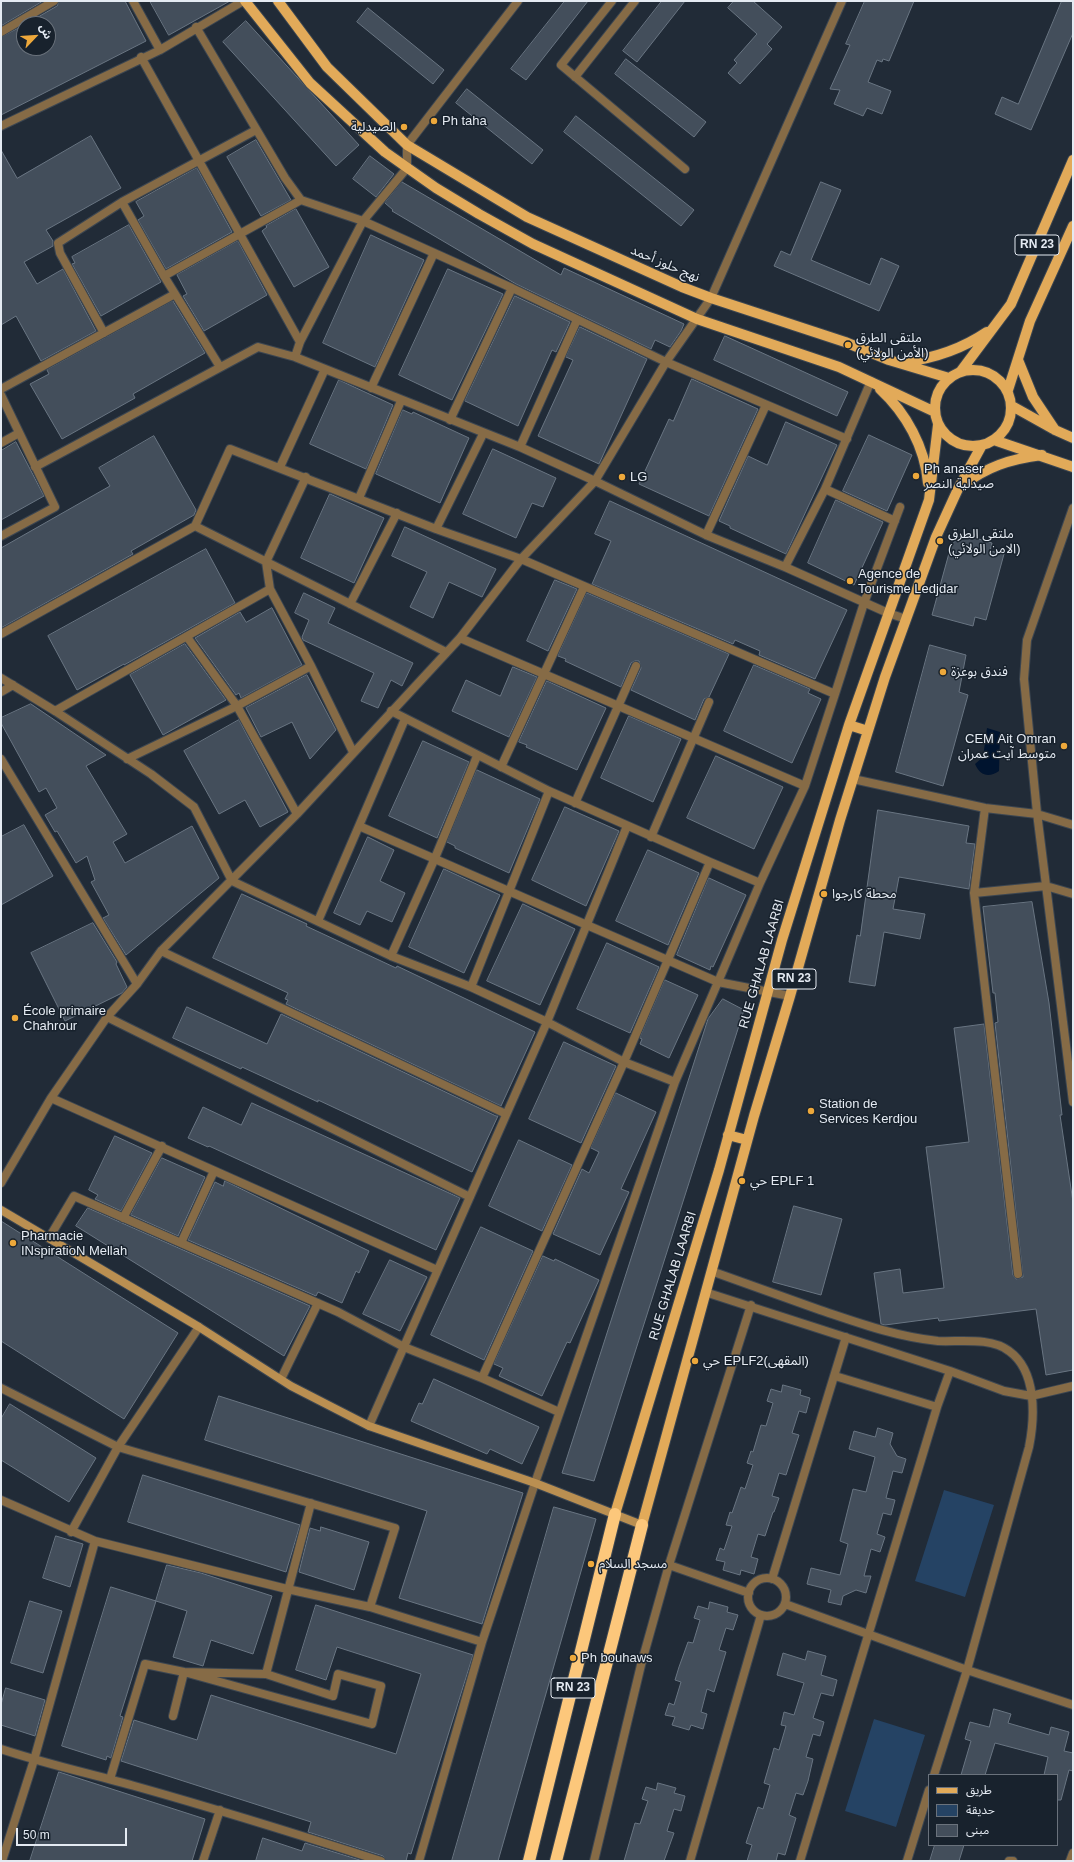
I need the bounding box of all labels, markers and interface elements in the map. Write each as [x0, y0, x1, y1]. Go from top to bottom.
north arrow [16, 16, 56, 56]
text: ش [37, 22, 55, 41]
place label: Ph taha [442, 113, 487, 129]
marker: Ph taha [429, 116, 439, 126]
place label: الصيدلية [351, 119, 396, 135]
marker: الصيدلية [399, 122, 409, 132]
road number: RN 23 [1015, 235, 1059, 255]
street label: نهج حلوز أحمد [628, 242, 702, 286]
place label: ملتقى الطرق (الأمن الولائي) [856, 330, 928, 361]
marker: ملتقى الطرق (الأمن الولائي) [843, 340, 853, 350]
place label: Ph anaser صيدلية النصر [924, 461, 994, 492]
place label: LG [630, 469, 647, 485]
marker: Ph anaser صيدلية النصر [911, 471, 921, 481]
marker: LG [617, 472, 627, 482]
place label: ملتقى الطرق (الامن الولائي) [948, 526, 1020, 557]
marker: ملتقى الطرق (الامن الولائي) [935, 536, 945, 546]
place label: Agence de Tourisme Ledjdar [858, 566, 958, 597]
marker: Agence de Tourisme Ledjdar [845, 576, 855, 586]
place label: فندق بوعزة [951, 664, 1008, 680]
marker: فندق بوعزة [938, 667, 948, 677]
place label: CEM Ait Omran متوسط آيت عمران [958, 731, 1056, 762]
marker: CEM Ait Omran متوسط آيت عمران [1059, 741, 1069, 751]
place label: محطة كارجوا [832, 886, 897, 902]
marker: محطة كارجوا [819, 889, 829, 899]
street label: RUE GHALAB LAARBI [736, 898, 788, 1030]
road number: RN 23 [772, 969, 816, 989]
place label: École primaire Chahrour [23, 1003, 106, 1034]
marker: École primaire Chahrour [10, 1013, 20, 1023]
place label: Station de Services Kerdjou [819, 1096, 917, 1127]
marker: Station de Services Kerdjou [806, 1106, 816, 1116]
place label: حي EPLF 1 [750, 1173, 814, 1189]
marker: حي EPLF 1 [737, 1176, 747, 1186]
street label: RUE GHALAB LAARBI [646, 1210, 700, 1342]
place label: Pharmacie INspiratioN Mellah [21, 1228, 127, 1259]
marker: Pharmacie INspiratioN Mellah [8, 1238, 18, 1248]
place label: حي EPLF2(المقهى) [703, 1353, 809, 1369]
marker: حي EPLF2(المقهى) [690, 1356, 700, 1366]
place label: مسجد السلام [599, 1556, 667, 1572]
marker: مسجد السلام [586, 1559, 596, 1569]
place label: Ph bouhaws [581, 1650, 653, 1666]
marker: Ph bouhaws [568, 1653, 578, 1663]
road number: RN 23 [551, 1678, 595, 1698]
legend [928, 1774, 1058, 1846]
text: طريق [966, 1783, 992, 1797]
text: حديقة [966, 1803, 995, 1817]
scale bar [18, 1820, 129, 1846]
text: مبنى [966, 1823, 989, 1837]
text: 50 m [23, 1828, 50, 1842]

